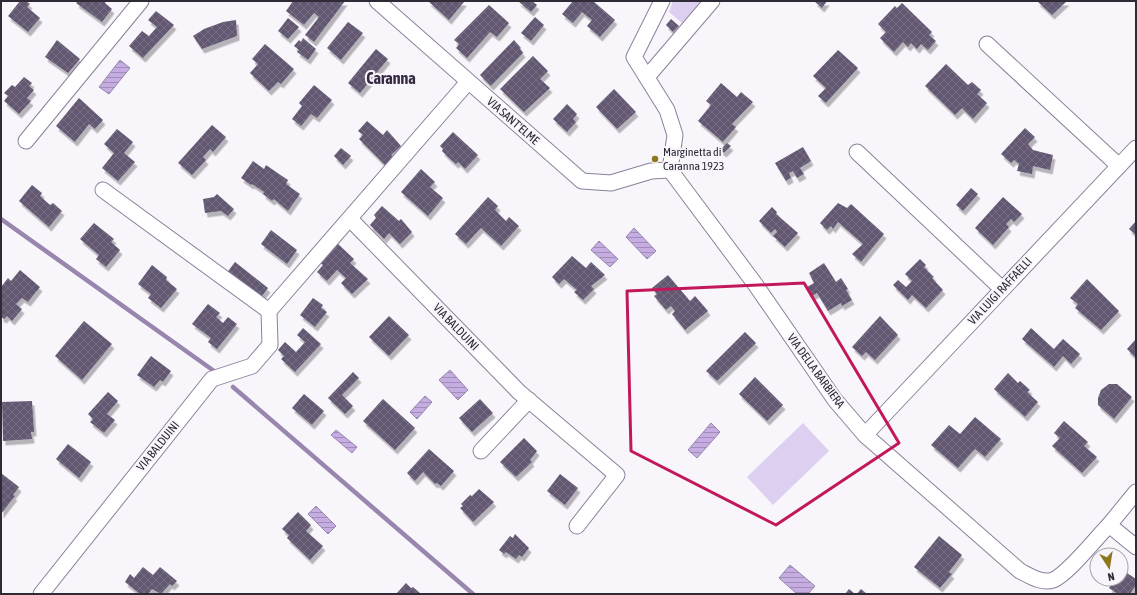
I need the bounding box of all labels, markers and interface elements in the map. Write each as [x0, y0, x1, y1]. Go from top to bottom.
district label: Caranna [366, 69, 416, 87]
street label: VIA SANT'ELME [484, 94, 542, 148]
place label: Marginetta di Caranna 1923 [663, 145, 724, 173]
marker: Marginetta di Caranna 1923 [650, 154, 660, 164]
street label: VIA LUIGI RAFFAELLI [965, 254, 1035, 328]
street label: VIA BALDUINI [430, 301, 482, 353]
street label: VIA DELLA BARBIERA [784, 331, 848, 411]
street label: VIA BALDUINI [134, 418, 182, 474]
north arrow [1089, 547, 1129, 587]
text: N [1107, 570, 1116, 583]

